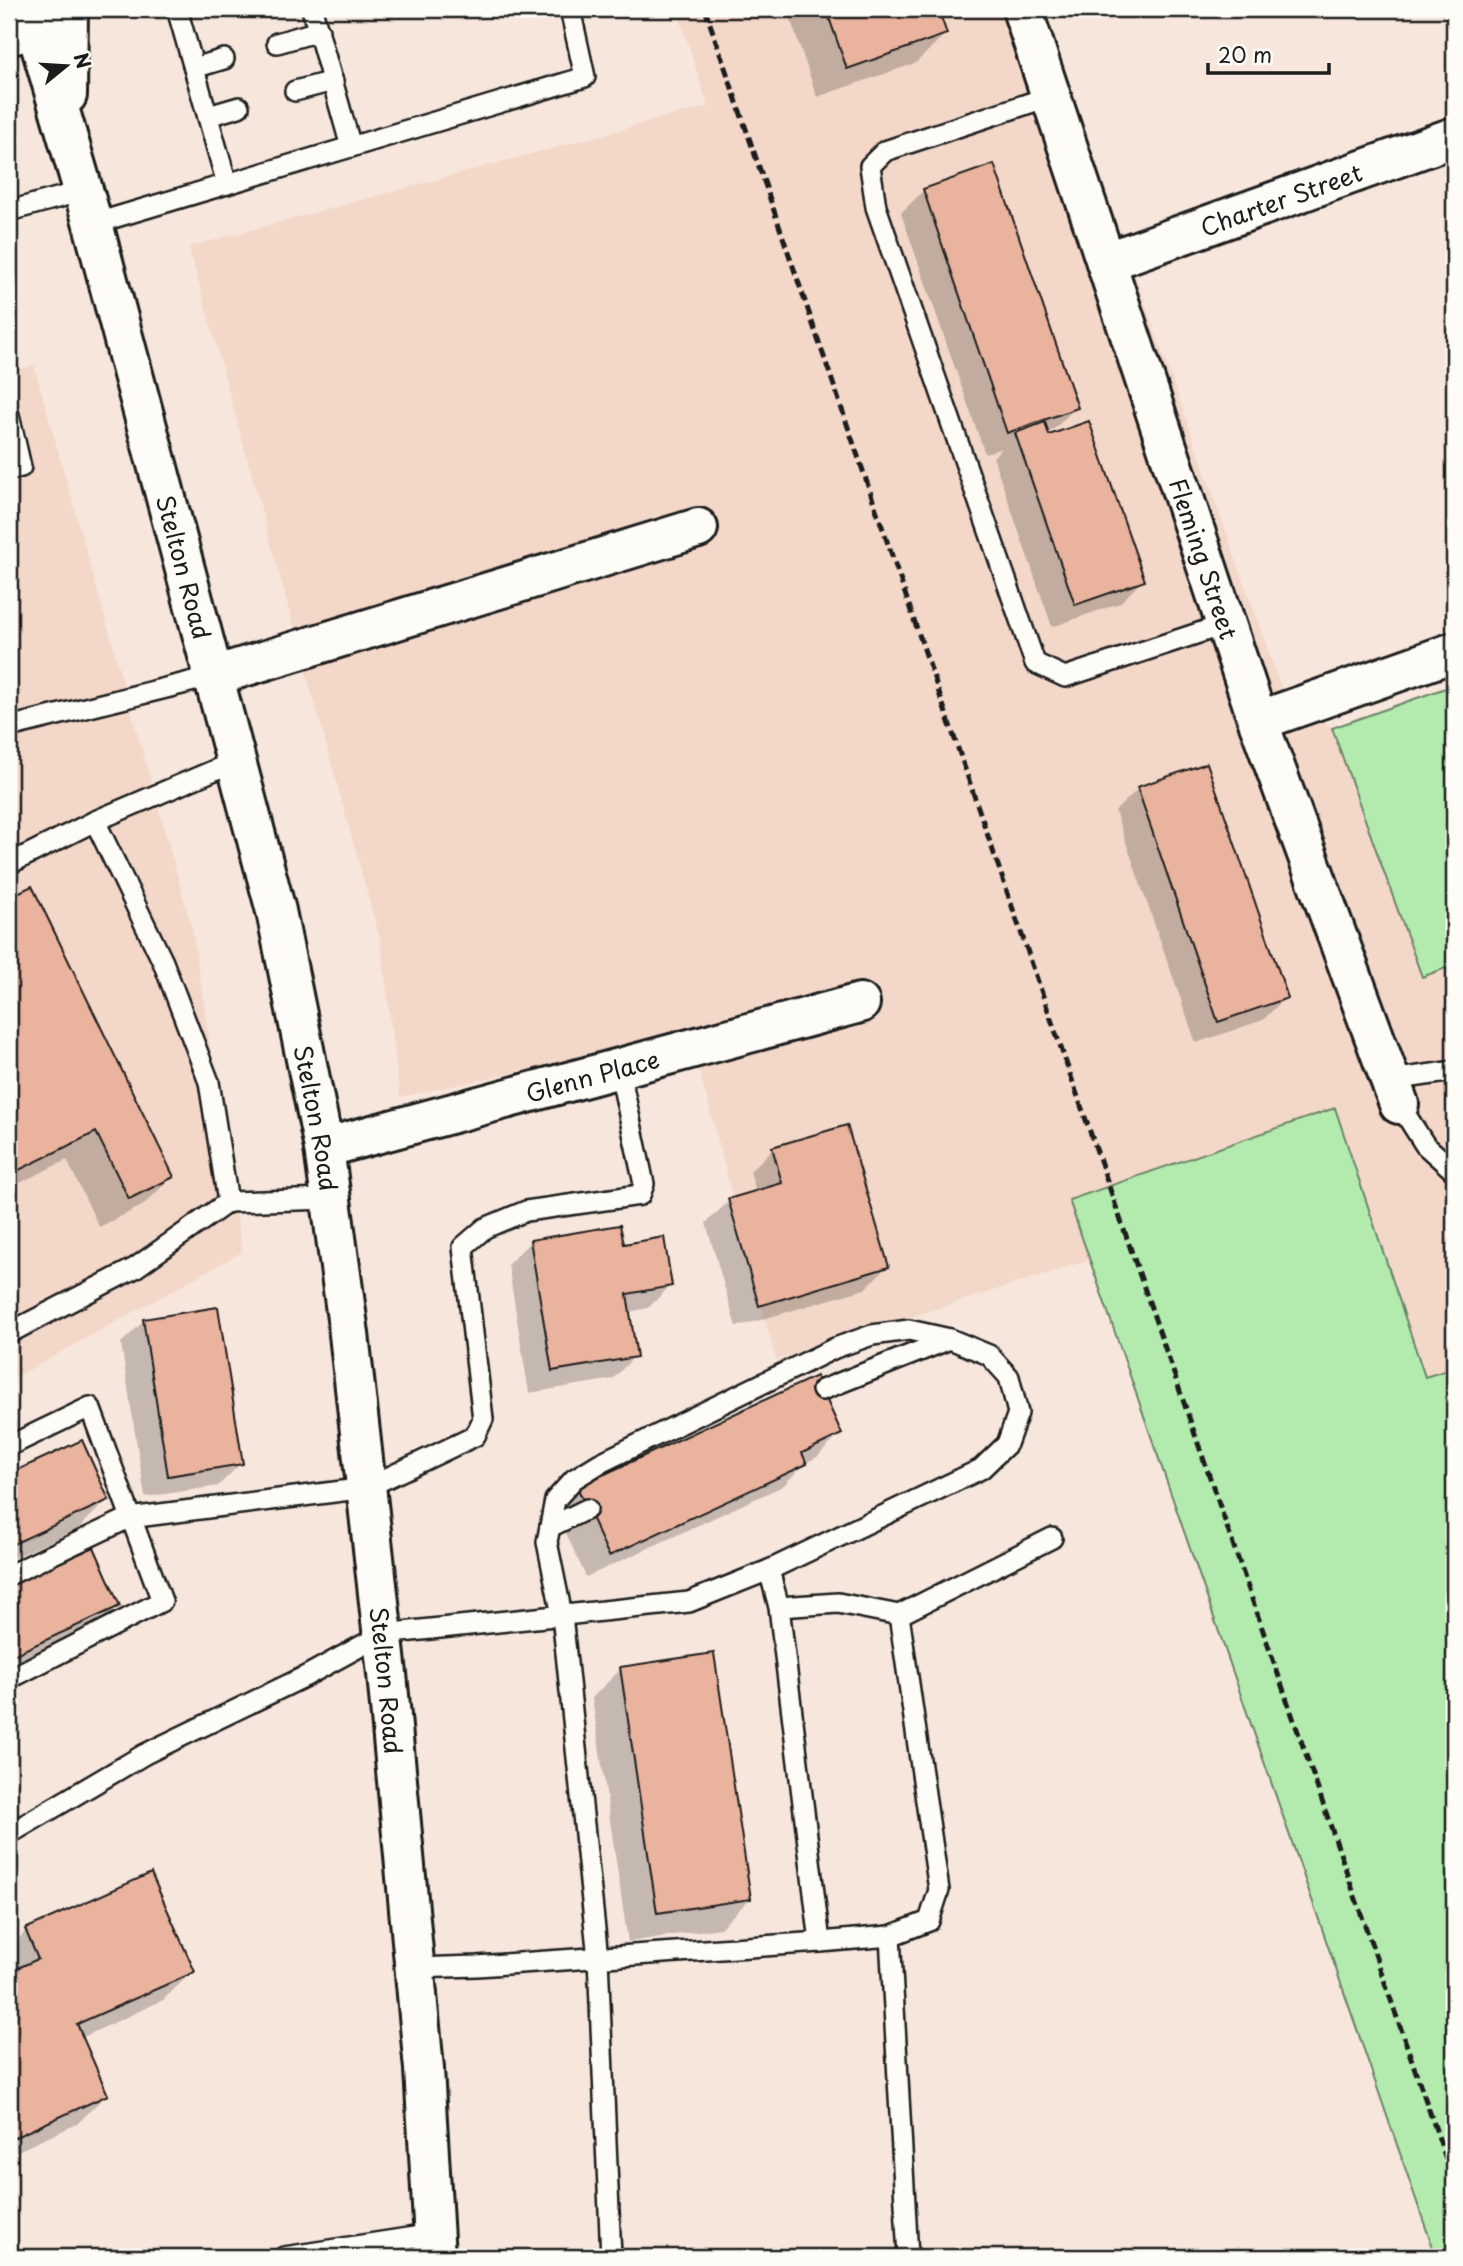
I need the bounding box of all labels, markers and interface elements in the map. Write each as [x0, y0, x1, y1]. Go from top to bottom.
north arrow [32, 32, 102, 102]
scale bar [1208, 32, 1328, 76]
text: 20 m [1218, 38, 1272, 70]
text: N [67, 49, 99, 72]
street label: Charter Street [1195, 153, 1367, 245]
street label: Fleming Street [1161, 473, 1248, 644]
street label: Stelton Road [148, 491, 221, 643]
street label: Glenn Place [522, 1040, 663, 1111]
street label: Stelton Road [286, 1042, 348, 1193]
street label: Stelton Road [362, 1605, 412, 1756]

